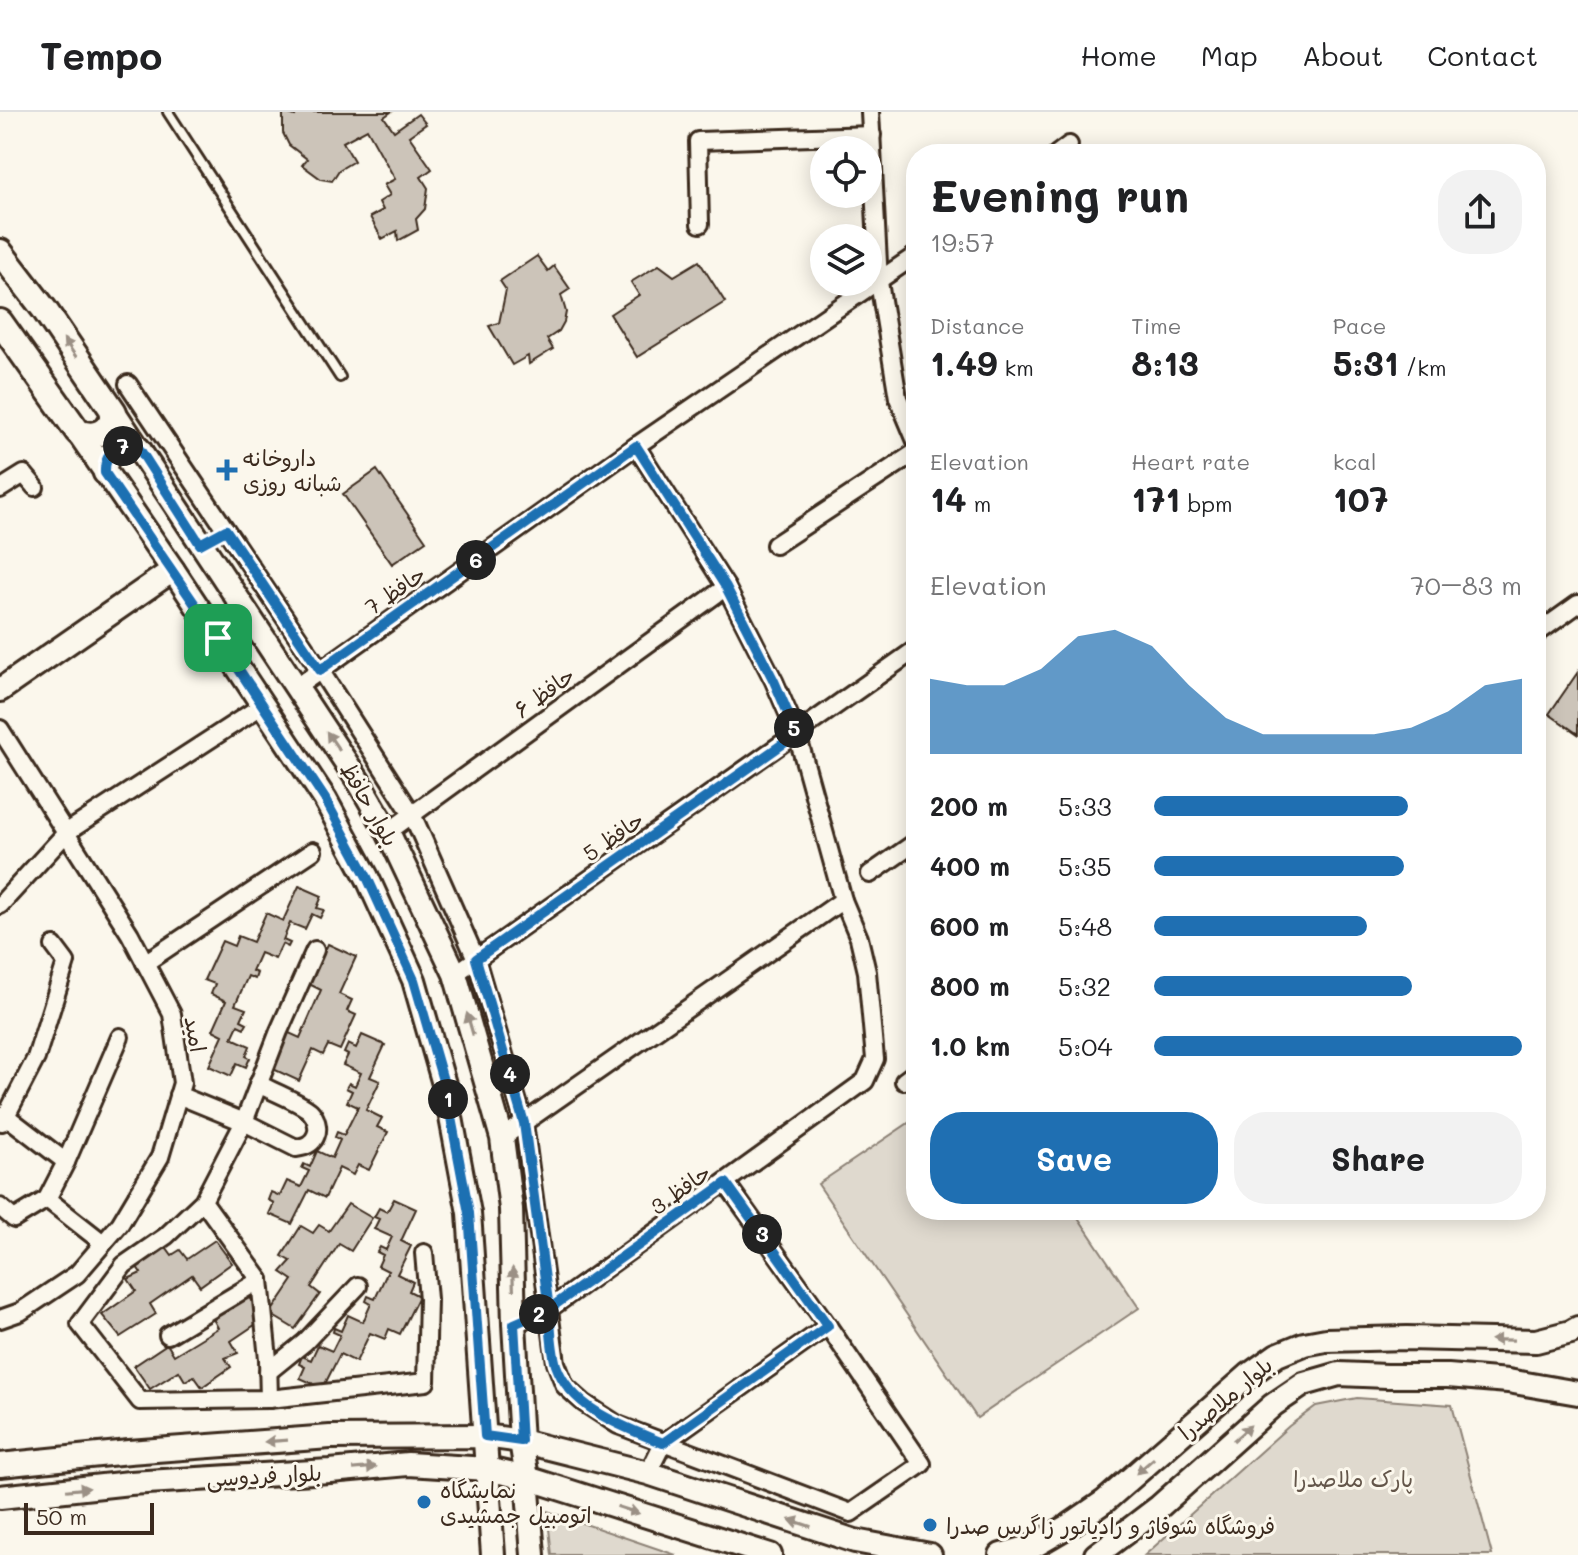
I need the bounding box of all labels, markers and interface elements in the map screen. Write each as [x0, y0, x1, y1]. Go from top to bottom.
text: Tempo [40, 30, 162, 80]
text: Home [1081, 37, 1157, 73]
text: Map [1201, 37, 1258, 73]
text: About [1302, 37, 1383, 73]
text: Contact [1427, 37, 1538, 73]
map controls [810, 136, 882, 296]
button: locate [810, 136, 882, 208]
text: Evening run [930, 166, 1189, 223]
button: share [1438, 170, 1522, 254]
button: layers [810, 224, 882, 296]
text: 19:57 [930, 225, 995, 259]
text: Distance [930, 311, 1025, 340]
text: Time [1131, 311, 1181, 340]
text: Pace [1333, 311, 1386, 340]
one-way arrow [63, 337, 78, 358]
text: 1.49 [930, 340, 998, 385]
text: 8:13 [1131, 340, 1199, 385]
text: 5:31 [1333, 340, 1399, 385]
text: km [998, 353, 1034, 382]
text: /km [1399, 353, 1447, 382]
pin: 7 [103, 426, 143, 466]
text: 7 [117, 431, 129, 460]
place label: داروخانه شبانه روزی [243, 443, 342, 497]
text: Elevation [930, 447, 1029, 476]
text: Heart rate [1131, 447, 1250, 476]
text: kcal [1333, 447, 1377, 476]
marker: داروخانه شبانه روزی [218, 461, 236, 479]
text: 14 [930, 476, 967, 521]
text: 171 [1131, 476, 1180, 521]
text: 107 [1333, 476, 1389, 521]
text: m [967, 489, 991, 518]
text: bpm [1180, 489, 1233, 518]
pin: 6 [456, 540, 496, 580]
text: 6 [469, 545, 483, 574]
street label: حافظ 7 [359, 559, 431, 621]
text: Elevation [930, 568, 1047, 602]
text: 70–83 m [1410, 568, 1522, 602]
pin [184, 604, 252, 672]
icon: arrive [196, 616, 240, 660]
street label: حافظ ۶ [508, 660, 580, 724]
pin: 5 [774, 708, 814, 748]
text: 5 [788, 713, 800, 742]
one-way arrow [326, 730, 340, 752]
street label: بلوار حافظ [334, 757, 406, 851]
text: 200 m [930, 789, 1008, 823]
text: 5:33 [1058, 789, 1112, 823]
street label: حافظ 5 [577, 805, 649, 867]
text: 400 m [930, 849, 1010, 883]
text: 5:35 [1058, 849, 1112, 883]
text: 600 m [930, 909, 1009, 943]
text: 5:48 [1058, 909, 1112, 943]
text: 800 m [930, 969, 1010, 1003]
text: 5:32 [1058, 969, 1111, 1003]
one-way arrow [463, 1012, 475, 1037]
street label: امید [179, 1014, 213, 1054]
text: 1.0 km [930, 1029, 1010, 1063]
text: 5:04 [1058, 1029, 1113, 1063]
pin: 4 [490, 1054, 530, 1094]
text: 4 [503, 1059, 517, 1088]
pin: 1 [428, 1079, 468, 1119]
text: 1 [443, 1084, 453, 1113]
button: Save [930, 1112, 1218, 1204]
button: Share [1234, 1112, 1522, 1204]
street label: حافظ 3 [644, 1157, 716, 1221]
pin: 3 [742, 1214, 782, 1254]
text: 3 [755, 1219, 769, 1248]
one-way arrow [507, 1266, 520, 1291]
pin: 2 [519, 1294, 559, 1334]
text: 2 [533, 1299, 545, 1328]
one-way arrow [1489, 1334, 1514, 1346]
street label: بلوار ملاصدرا [1172, 1350, 1278, 1446]
one-way arrow [1231, 1425, 1251, 1442]
one-way arrow [263, 1435, 288, 1448]
street label: بلوار فردوسی [206, 1457, 322, 1493]
one-way arrow [1136, 1457, 1156, 1474]
one-way arrow [353, 1461, 378, 1474]
park label: پارک ملاصدرا [1293, 1464, 1413, 1494]
place label: نمایشگاه اتومبیل جمشیدی [440, 1475, 592, 1529]
one-way arrow [65, 1482, 90, 1495]
marker: نمایشگاه اتومبیل جمشیدی [415, 1493, 433, 1511]
scale bar [24, 1499, 154, 1535]
text: 50 m [36, 1502, 87, 1531]
one-way arrow [616, 1504, 640, 1517]
place label: فروشگاه شوفاژ و رادیاتور زاگرس صدرا [946, 1511, 1275, 1541]
marker: فروشگاه شوفاژ و رادیاتور زاگرس صدرا [921, 1516, 939, 1534]
one-way arrow [788, 1517, 812, 1529]

